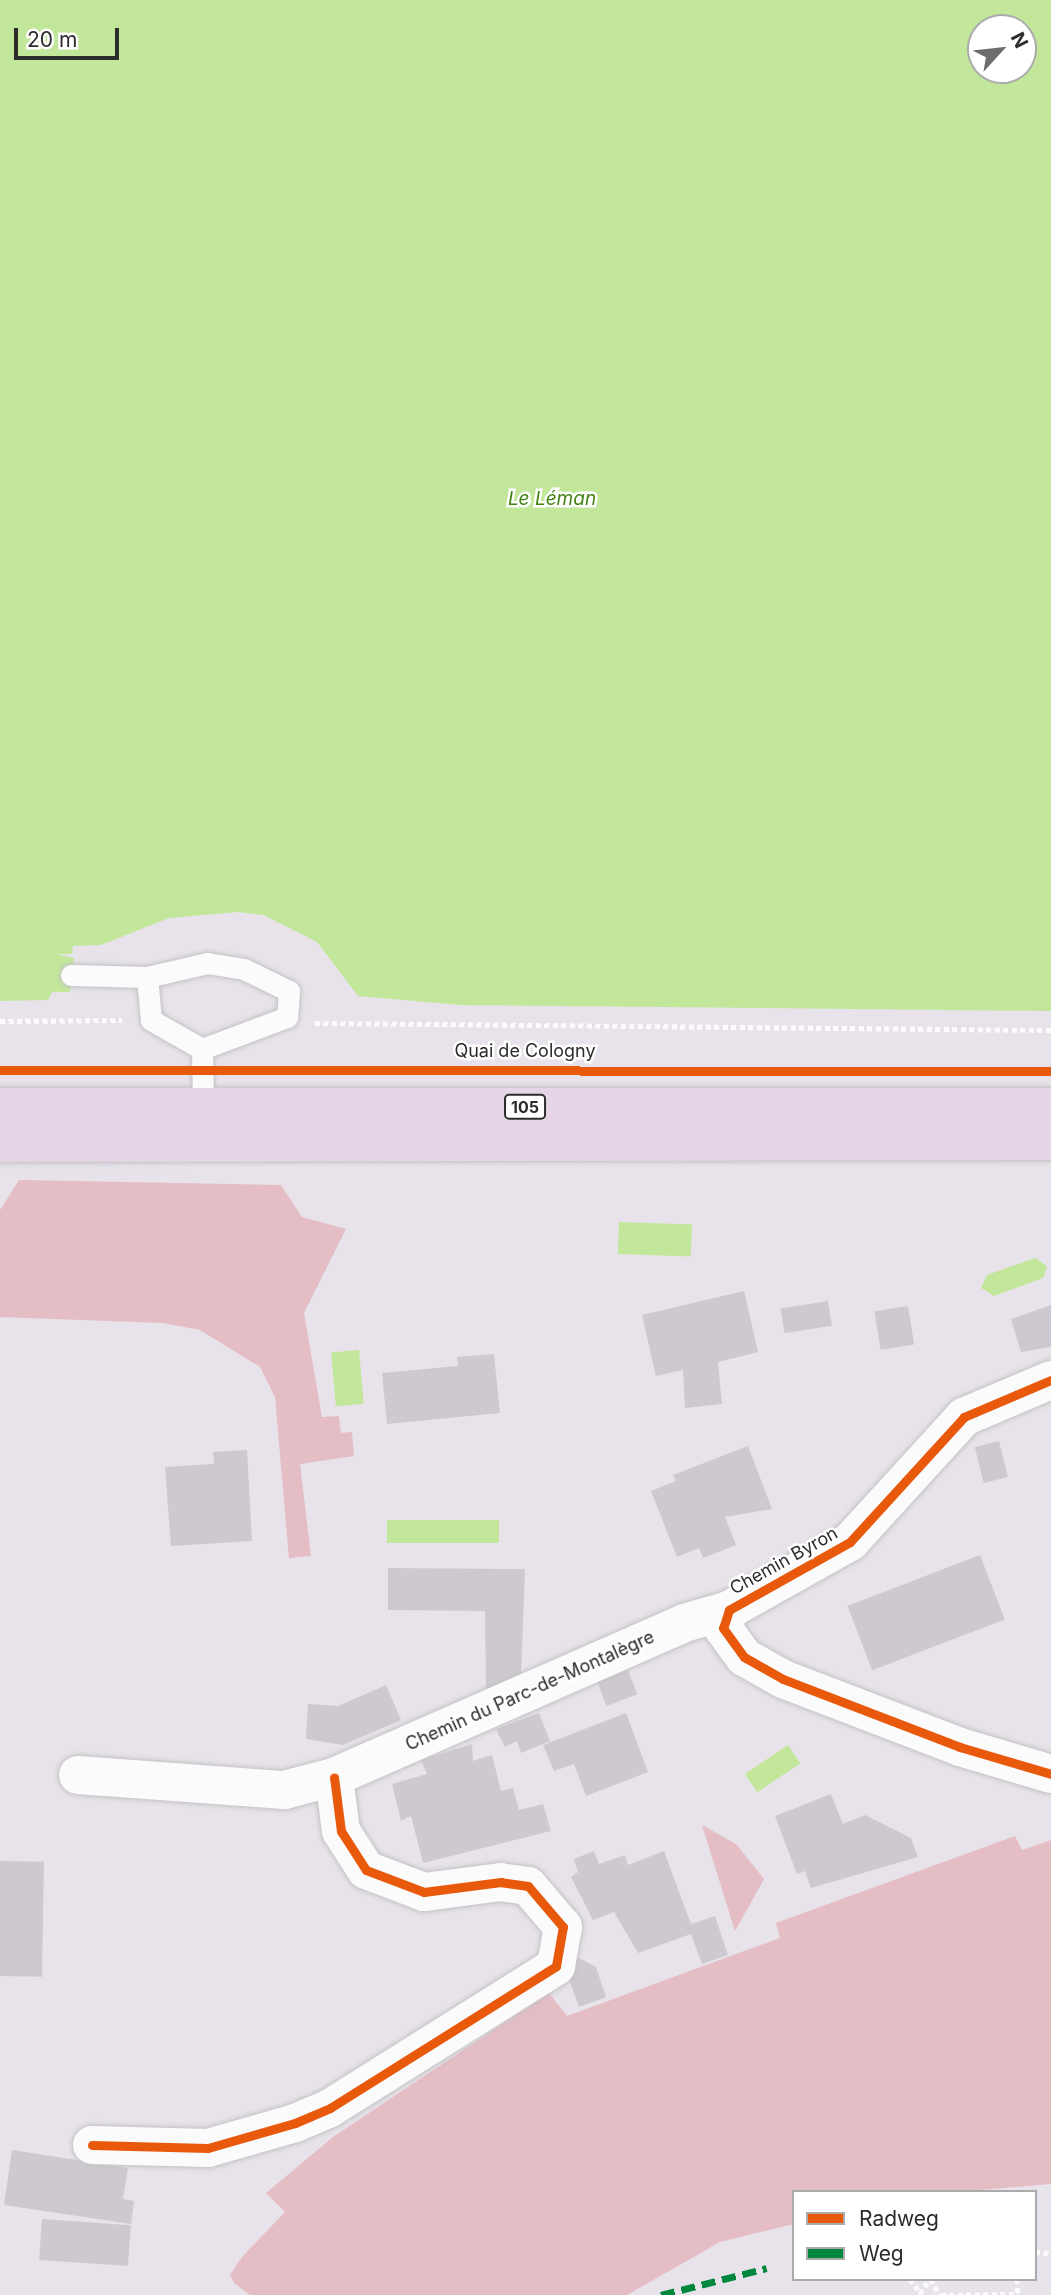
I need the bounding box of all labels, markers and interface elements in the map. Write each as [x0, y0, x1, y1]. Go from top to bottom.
scale bar [18, 14, 122, 58]
north arrow [967, 14, 1037, 84]
text: 20 m [27, 27, 77, 52]
text: N [1006, 28, 1033, 52]
water label: Le Léman [508, 488, 596, 510]
street label: Quai de Cologny [454, 1040, 596, 1062]
road number: 105 [504, 1094, 546, 1120]
street label: Chemin Byron [726, 1522, 842, 1600]
street label: Chemin du Parc-de-Montalègre [402, 1626, 658, 1756]
legend [792, 2190, 1037, 2281]
text: Radweg [859, 2206, 939, 2231]
text: Weg [859, 2241, 904, 2266]

